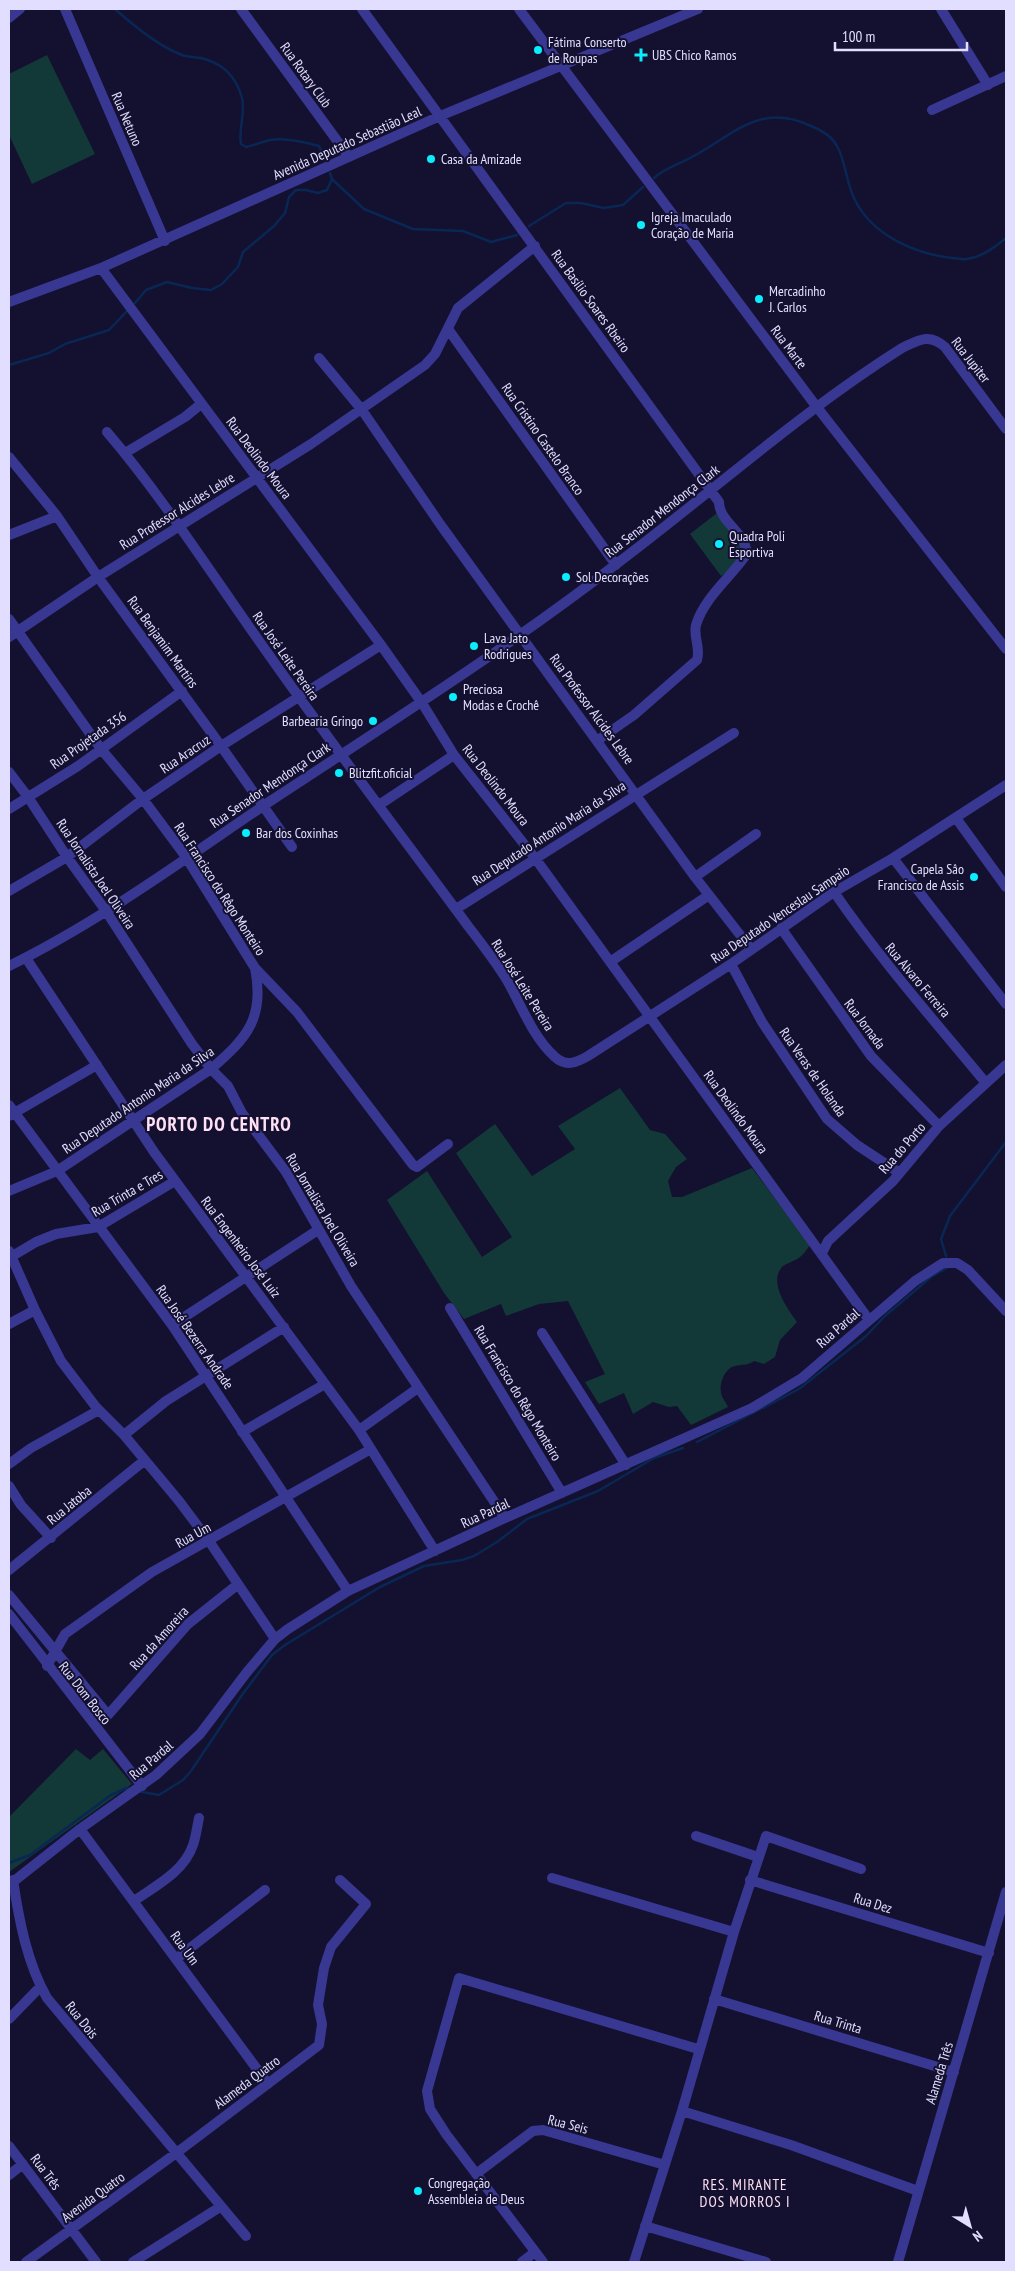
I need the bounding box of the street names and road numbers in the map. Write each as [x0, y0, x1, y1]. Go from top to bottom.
street label: Rua Rotary Club [276, 39, 336, 111]
street label: Rua Netuno [108, 89, 146, 149]
street label: Avenida Deputado Sebastião Leal [270, 102, 425, 184]
street label: Rua Basílio Soares Rbeiro [548, 246, 634, 356]
street label: Rua Marte [767, 322, 811, 372]
street label: Rua Jupiter [947, 333, 995, 387]
street label: Rua Cristino Castelo Branco [498, 380, 588, 498]
street label: Rua Deolindo Moura [222, 413, 296, 503]
street label: Rua Senador Mendonça Clark [601, 460, 724, 561]
street label: Rua Professor Alcides Lebre [116, 468, 238, 554]
street label: Rua Benjamim Martins [124, 593, 203, 692]
street label: Rua José Leite Pereira [249, 608, 323, 704]
street label: Rua Professor Alcides Lebre [546, 650, 638, 768]
street label: Rua Projetada 356 [46, 707, 130, 773]
street label: Rua Aracruz [156, 731, 214, 777]
street label: Rua Senador Mendonça Clark [207, 738, 334, 832]
street label: Rua Deolindo Moura [459, 741, 533, 829]
street label: Rua Deputado Antonio Maria da Silva [469, 777, 629, 889]
street label: Rua Jornalista Joel Oliveira [52, 816, 140, 932]
street label: Rua Francisco do Rêgo Monteiro [170, 819, 270, 959]
street label: Rua Deputado Venceslau Sampaio [707, 861, 853, 967]
street label: Rua José Leite Pereira [488, 936, 558, 1034]
street label: Rua Alvaro Ferreira [881, 939, 955, 1021]
street label: Rua Jornada [840, 995, 890, 1053]
street label: Rua Veras de Holanda [776, 1024, 850, 1120]
street label: Rua Deputado Antonio Maria da Silva [59, 1042, 217, 1158]
street label: Rua Deolindo Moura [700, 1067, 772, 1157]
street label: Rua do Porto [875, 1119, 929, 1177]
street label: Rua Jornalista Joel Oliveira [282, 1150, 364, 1270]
street label: Rua Trinta e Tres [88, 1165, 166, 1221]
street label: Rua Engenheiro José Luiz [197, 1193, 285, 1301]
street label: Rua José Bezerra Andrade [152, 1281, 238, 1393]
street label: Rua Pardal [813, 1304, 864, 1352]
street label: Rua Francisco do Rêgo Monteiro [470, 1322, 566, 1464]
street label: Rua Jatoba [43, 1482, 95, 1528]
street label: Rua Pardal [458, 1494, 513, 1532]
street label: Rua Um [172, 1518, 214, 1552]
street label: Rua da Amoreira [126, 1602, 192, 1674]
street label: Rua Dom Bosco [55, 1658, 115, 1728]
street label: Rua Pardal [125, 1736, 177, 1784]
street label: Rua Dez [852, 1889, 894, 1917]
street label: Rua Um [167, 1927, 203, 1969]
street label: Rua Dois [62, 1998, 103, 2042]
street label: Rua Trinta [812, 2006, 864, 2038]
street label: Alameda Três [921, 2039, 957, 2106]
street label: Alameda Quatro [210, 2051, 284, 2113]
street label: Rua Seis [546, 2110, 590, 2138]
street label: Rua Três [27, 2150, 66, 2194]
street label: Avenida Quatro [58, 2168, 128, 2226]

